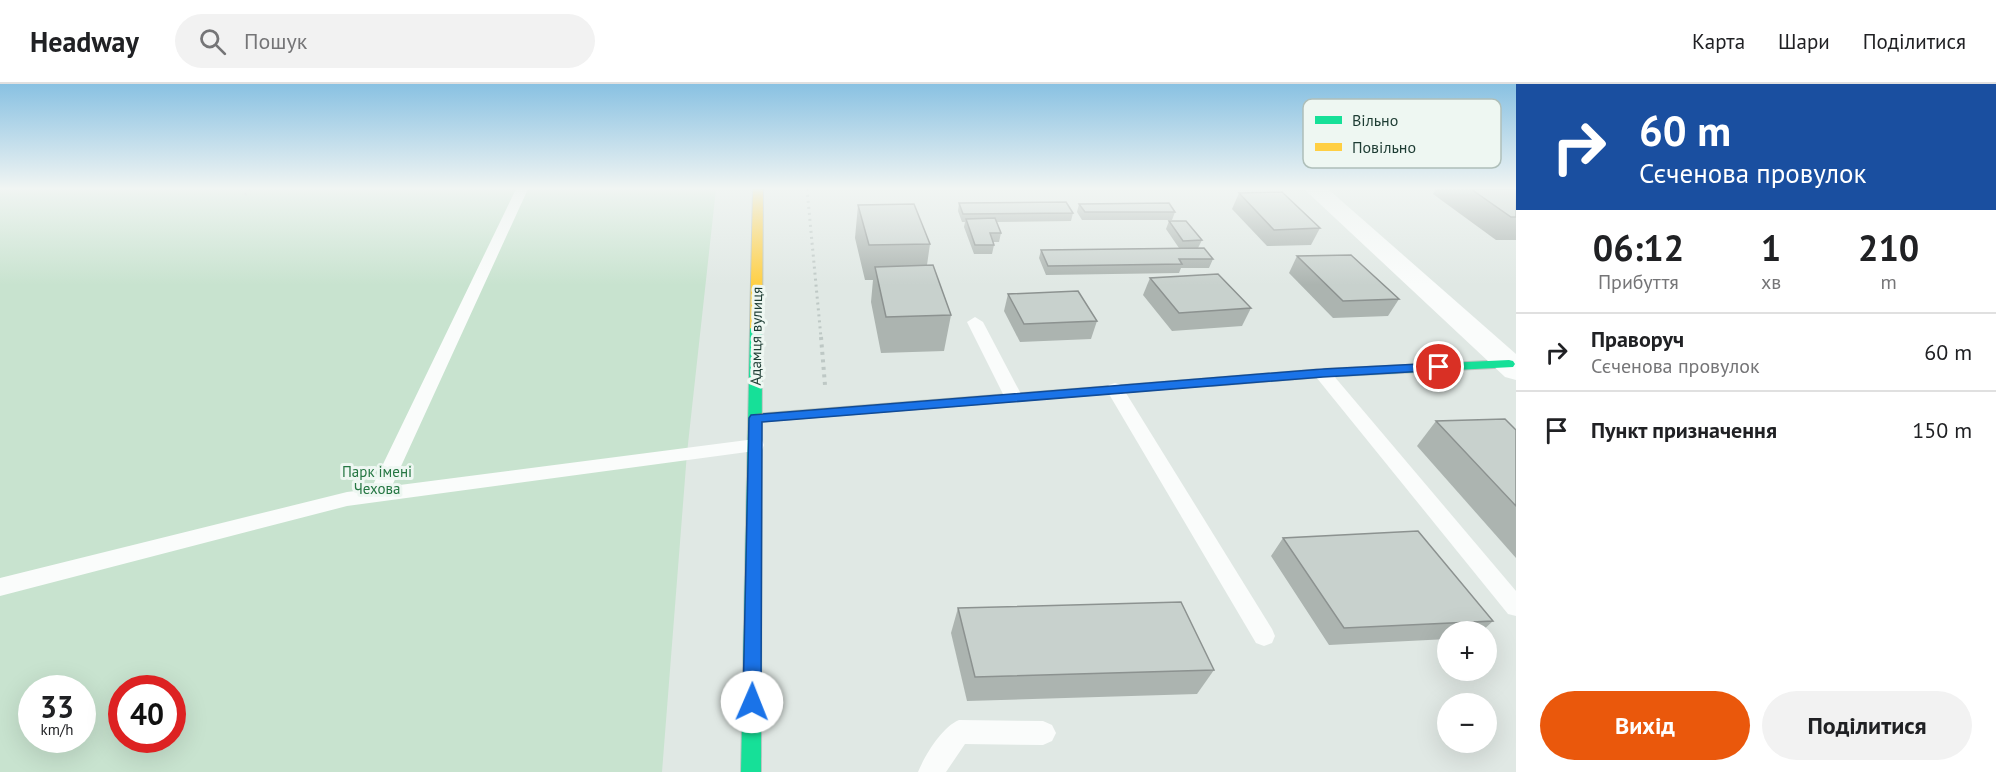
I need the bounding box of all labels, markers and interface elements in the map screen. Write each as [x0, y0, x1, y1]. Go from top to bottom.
search box [175, 14, 595, 68]
text: Headway [30, 23, 139, 60]
icon: search [196, 25, 229, 58]
text: Пошук [244, 27, 307, 55]
text: Карта [1692, 28, 1745, 55]
text: Шари [1778, 28, 1830, 55]
text: Поділитися [1863, 28, 1966, 55]
legend [1303, 99, 1501, 168]
text: 60 m [1639, 103, 1731, 158]
icon: right [1540, 108, 1618, 186]
text: Вільно [1352, 110, 1398, 130]
text: Повільно [1352, 137, 1416, 157]
text: Сєченова провулок [1639, 156, 1866, 190]
text: 06:12 [1593, 224, 1684, 271]
text: 1 [1761, 224, 1781, 271]
text: 210 [1858, 224, 1919, 271]
text: Прибуття [1598, 269, 1679, 295]
text: хв [1761, 269, 1781, 295]
text: m [1880, 269, 1897, 295]
street label: Адамця вулиця [746, 287, 766, 385]
text: Праворуч [1591, 325, 1684, 353]
icon: right [1540, 336, 1573, 369]
text: 60 m [1924, 338, 1972, 366]
pin [1413, 341, 1464, 392]
icon: arrive [1422, 350, 1455, 383]
text: Сєченова провулок [1591, 353, 1759, 379]
icon: arrive [1540, 414, 1573, 447]
text: Пункт призначення [1591, 416, 1777, 444]
text: 150 m [1912, 416, 1972, 444]
park label: Парк імені Чехова [342, 462, 412, 498]
map controls [1437, 621, 1497, 753]
button: + [1437, 621, 1497, 681]
position arrow [720, 670, 784, 734]
speed limit sign: 40 [108, 675, 186, 753]
text: 33 [40, 687, 74, 726]
button: Вихід [1540, 691, 1750, 760]
button: Поділитися [1762, 691, 1972, 760]
button: − [1437, 693, 1497, 753]
text: km/h [41, 720, 73, 739]

